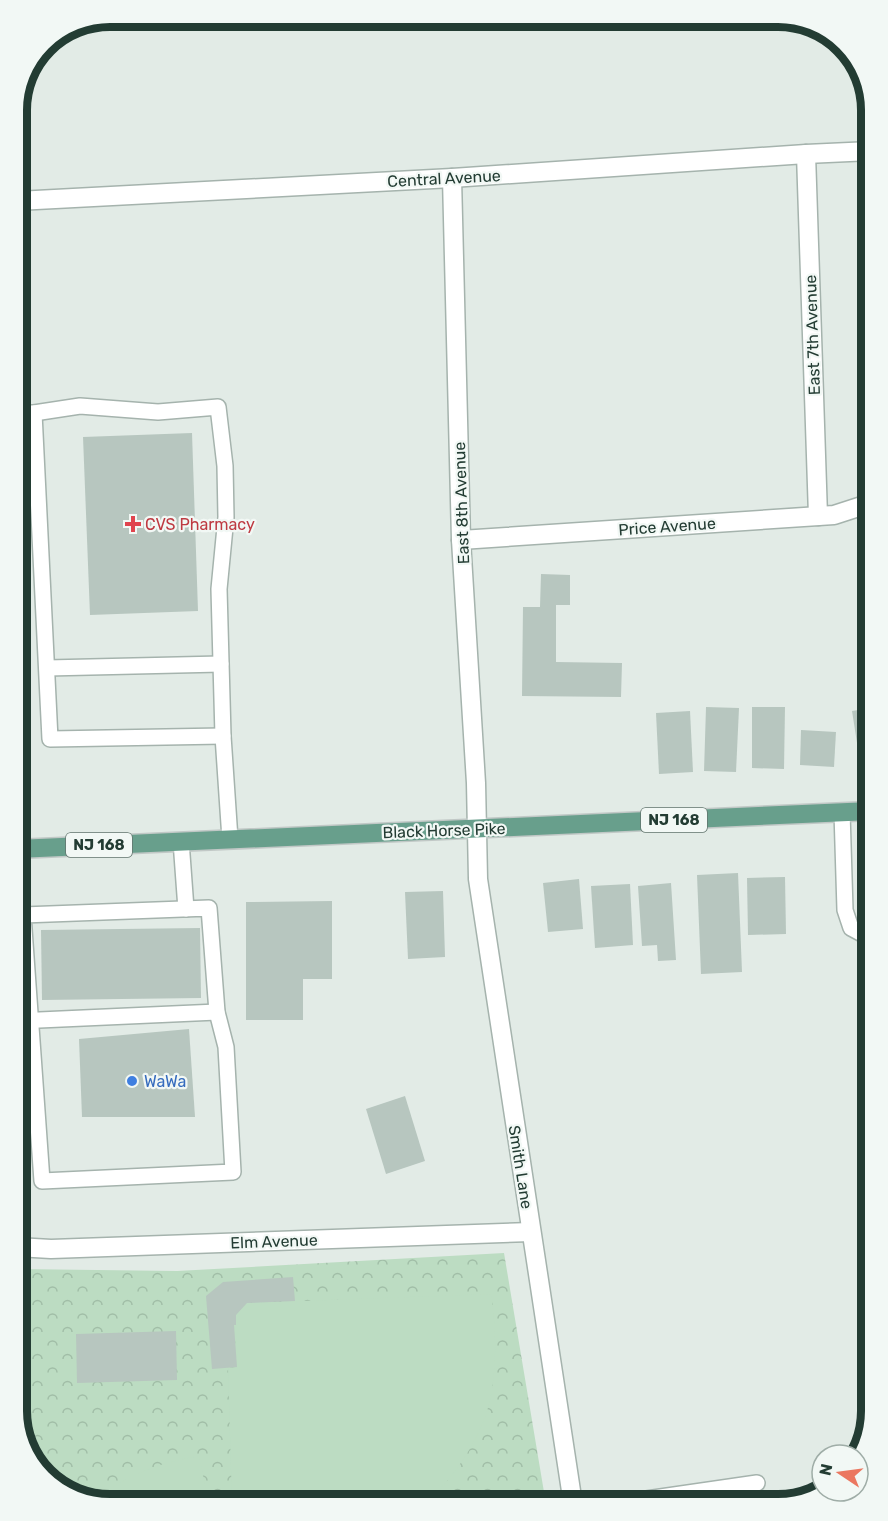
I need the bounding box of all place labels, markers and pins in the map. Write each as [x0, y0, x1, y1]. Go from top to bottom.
place label: CVS Pharmacy [145, 515, 255, 534]
marker: CVS Pharmacy [126, 517, 140, 531]
place label: WaWa [144, 1072, 186, 1091]
marker: WaWa [125, 1074, 139, 1088]

